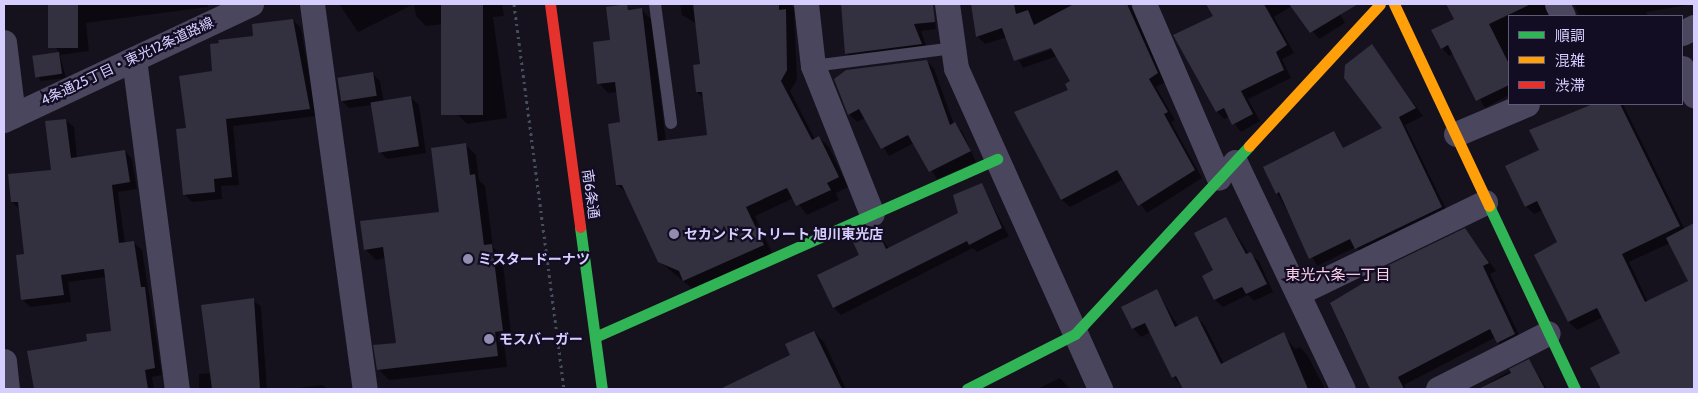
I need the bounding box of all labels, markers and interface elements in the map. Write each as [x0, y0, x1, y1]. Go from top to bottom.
street label: 4条通25丁目・東光12条道路線 [38, 13, 216, 109]
legend [1508, 15, 1683, 105]
text: 順調 [1555, 27, 1585, 45]
text: 混雑 [1555, 52, 1585, 70]
text: 渋滞 [1555, 77, 1585, 95]
street label: 南6条通 [579, 168, 603, 220]
place label: セカンドストリート 旭川東光店 [684, 226, 883, 242]
marker: セカンドストリート 旭川東光店 [668, 228, 680, 240]
place label: ミスタードーナツ [478, 251, 590, 267]
marker: ミスタードーナツ [462, 253, 474, 265]
district label: 東光六条一丁目 [1286, 267, 1390, 285]
place label: モスバーガー [499, 331, 583, 347]
marker: モスバーガー [483, 333, 495, 345]

